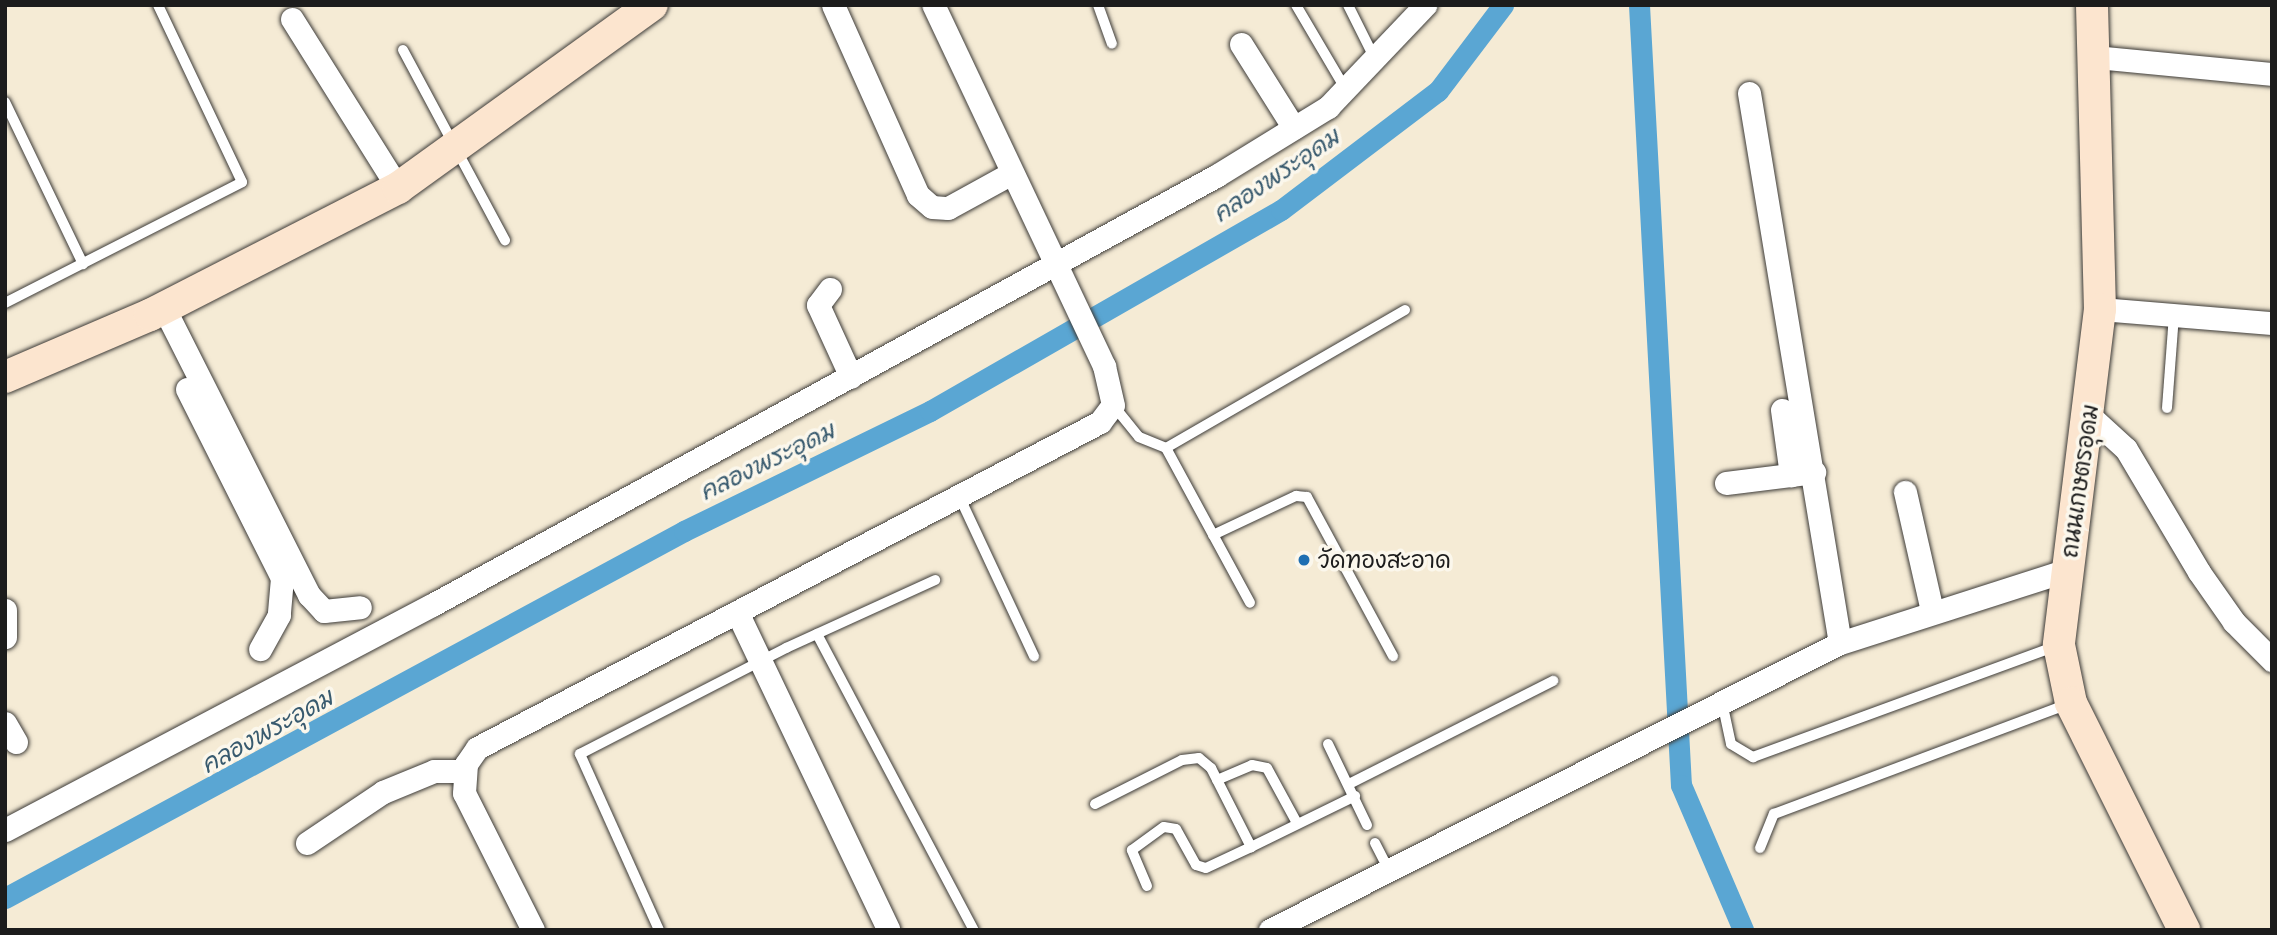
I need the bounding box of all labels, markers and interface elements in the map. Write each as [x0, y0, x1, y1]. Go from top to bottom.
water label: คลองพระอุดม [1207, 122, 1345, 228]
street label: ถนนเกษตรอุดม [2056, 402, 2104, 560]
water label: คลองพระอุดม [695, 416, 839, 506]
place label: วัดทองสะอาด [1318, 546, 1451, 574]
marker: วัดทองสะอาด [1296, 552, 1312, 568]
water label: คลองพระอุดม [196, 683, 338, 779]

